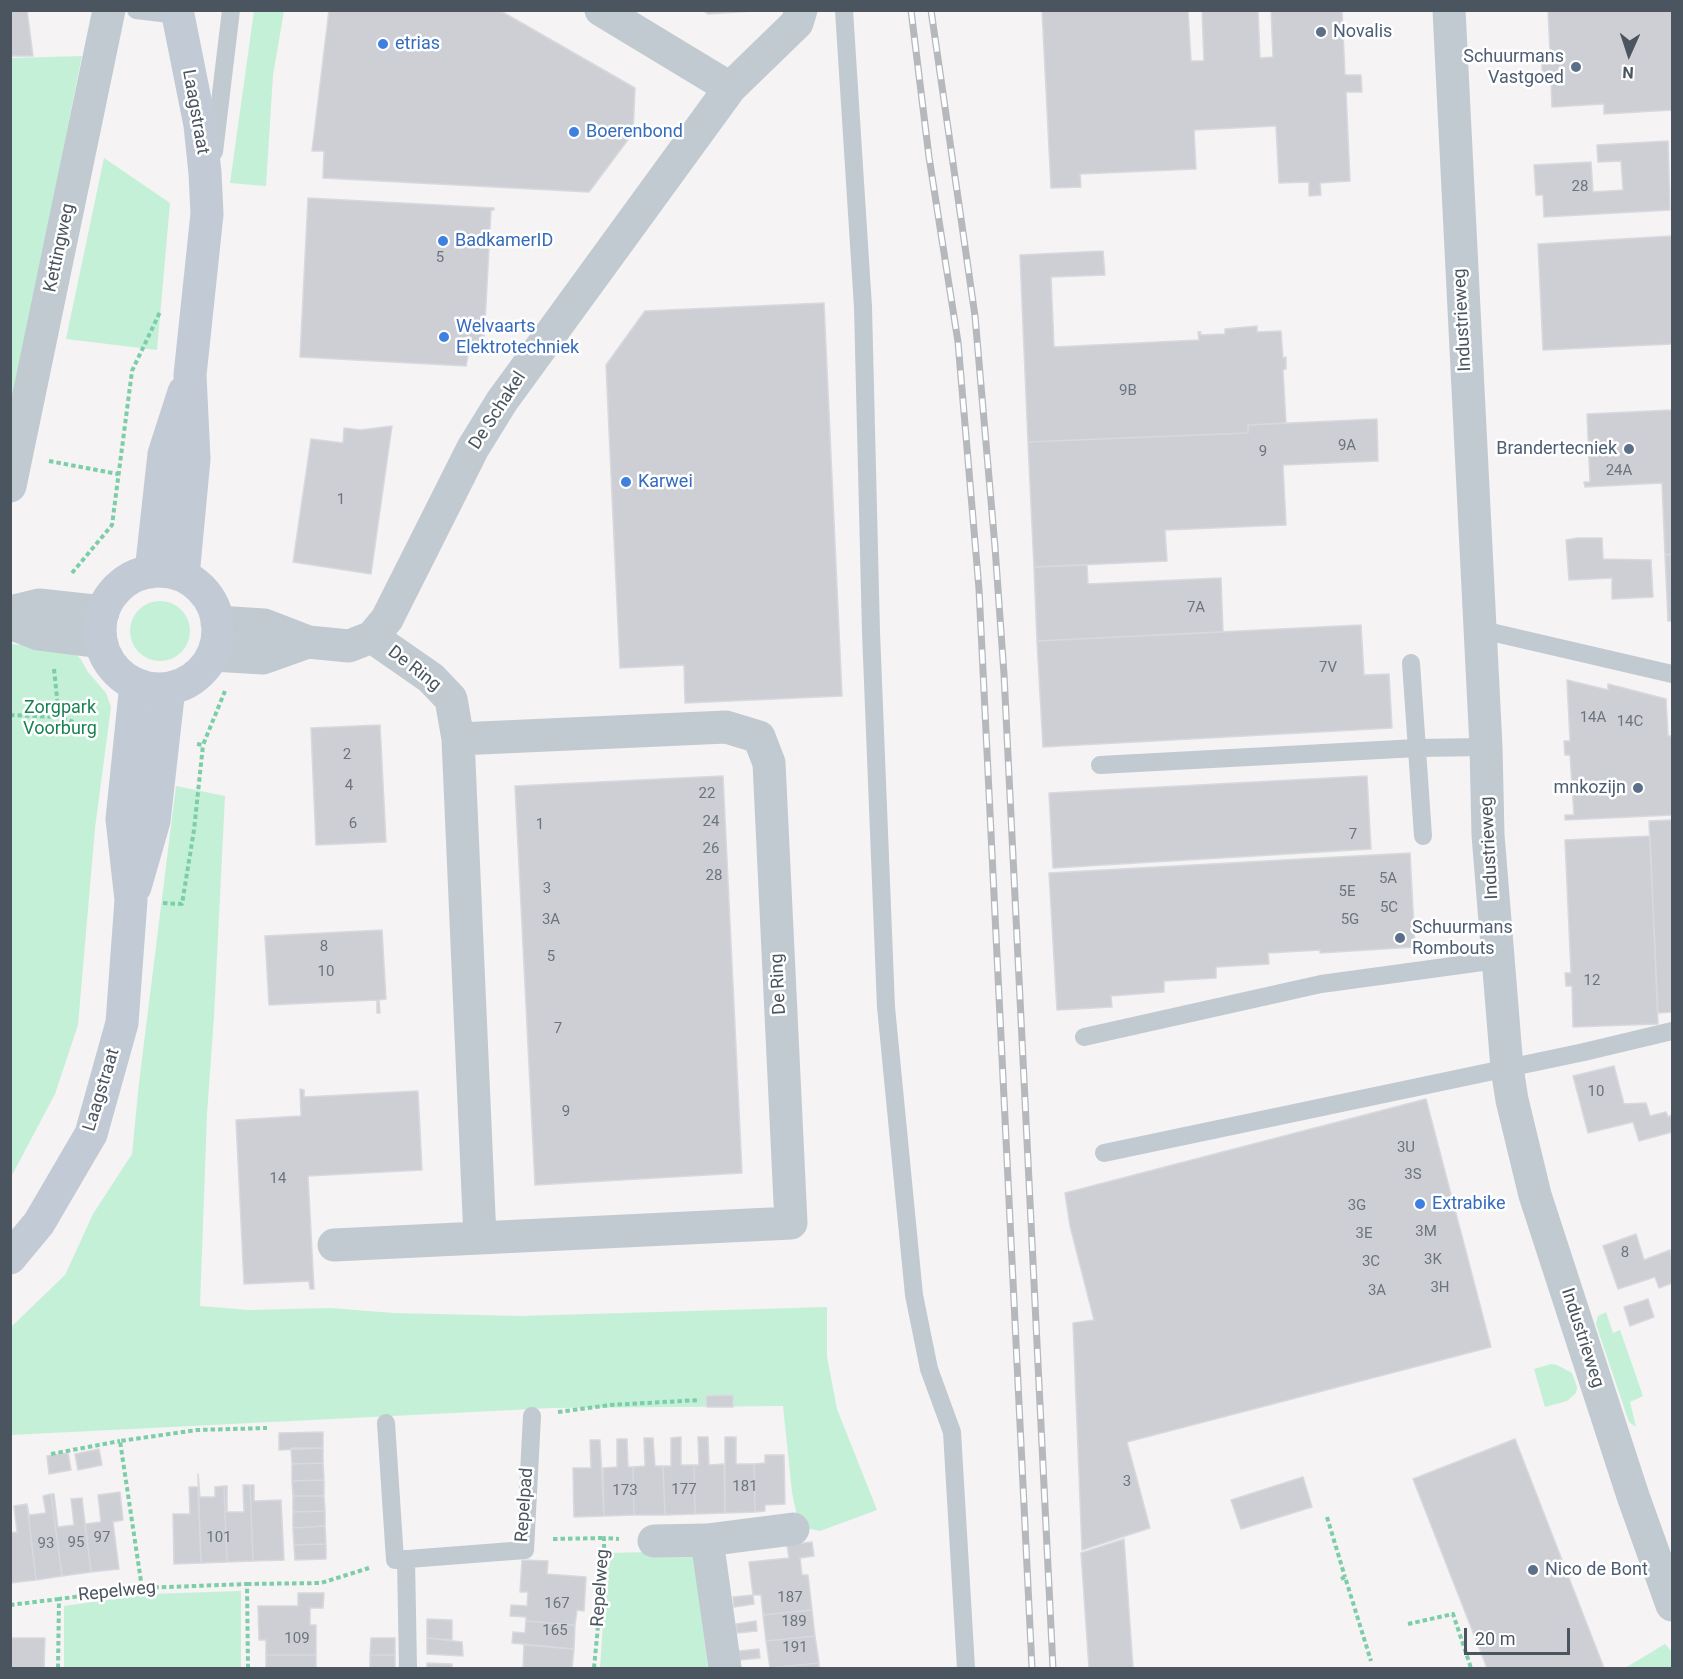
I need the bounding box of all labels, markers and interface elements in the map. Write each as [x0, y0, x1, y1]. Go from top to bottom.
place label: Novalis [1333, 21, 1392, 43]
north arrow [1599, 24, 1659, 84]
marker: Novalis [1314, 25, 1328, 39]
place label: etrias [395, 33, 440, 55]
marker: etrias [376, 37, 390, 51]
place label: Schuurmans Vastgoed [1463, 46, 1564, 88]
marker: Schuurmans Vastgoed [1569, 60, 1583, 74]
text: N [1622, 63, 1634, 82]
street label: Laagstraat [177, 68, 213, 156]
place label: Boerenbond [586, 121, 683, 143]
marker: Boerenbond [567, 125, 581, 139]
house number: 28 [1572, 178, 1588, 196]
street label: Kettingweg [40, 202, 80, 294]
place label: BadkamerID [455, 230, 553, 252]
marker: BadkamerID [436, 234, 450, 248]
house number: 5 [436, 249, 444, 267]
street label: Industrieweg [1450, 268, 1476, 372]
place label: Welvaarts Elektrotechniek [456, 316, 579, 358]
marker: Welvaarts Elektrotechniek [437, 330, 451, 344]
street label: De Schakel [465, 368, 531, 454]
house number: 9B [1119, 382, 1137, 400]
house number: 9A [1338, 437, 1356, 455]
place label: Brandertecniek [1496, 438, 1617, 460]
marker: Brandertecniek [1622, 442, 1636, 456]
house number: 9 [1259, 443, 1267, 461]
house number: 24A [1606, 462, 1632, 480]
place label: Karwei [638, 471, 693, 493]
marker: Karwei [619, 475, 633, 489]
house number: 1 [337, 491, 345, 509]
house number: 7A [1187, 599, 1205, 617]
street label: De Ring [383, 642, 445, 696]
house number: 7V [1319, 659, 1337, 677]
park label: Zorgpark Voorburg [23, 697, 97, 740]
house number: 14A [1580, 709, 1606, 727]
house number: 14C [1617, 713, 1643, 731]
house number: 2 [343, 746, 351, 764]
house number: 4 [345, 777, 353, 795]
place label: mnkozijn [1553, 777, 1626, 799]
marker: mnkozijn [1631, 781, 1645, 795]
house number: 22 [699, 785, 715, 803]
street label: Industrieweg [1477, 796, 1503, 900]
house number: 24 [703, 813, 719, 831]
house number: 6 [349, 815, 357, 833]
house number: 1 [536, 816, 544, 834]
house number: 7 [1349, 826, 1357, 844]
house number: 26 [703, 840, 719, 858]
house number: 28 [706, 867, 722, 885]
house number: 5A [1379, 870, 1397, 888]
house number: 3 [543, 880, 551, 898]
house number: 5E [1339, 883, 1355, 901]
house number: 5C [1380, 899, 1398, 917]
house number: 3A [542, 911, 560, 929]
house number: 5G [1341, 911, 1359, 929]
place label: Schuurmans Rombouts [1412, 917, 1513, 960]
marker: Schuurmans Rombouts [1393, 931, 1407, 945]
house number: 8 [320, 938, 328, 956]
house number: 5 [547, 948, 555, 966]
street label: De Ring [767, 953, 791, 1015]
house number: 10 [318, 963, 334, 981]
house number: 12 [1584, 972, 1600, 990]
house number: 7 [554, 1020, 562, 1038]
street label: Laagstraat [79, 1046, 125, 1134]
house number: 10 [1588, 1083, 1604, 1101]
house number: 9 [562, 1103, 570, 1121]
house number: 3U [1397, 1139, 1415, 1157]
house number: 3S [1404, 1166, 1422, 1184]
house number: 14 [270, 1170, 286, 1188]
place label: Extrabike [1432, 1193, 1506, 1215]
house number: 3G [1348, 1197, 1366, 1215]
marker: Extrabike [1413, 1197, 1427, 1211]
house number: 3M [1415, 1223, 1437, 1241]
house number: 3E [1356, 1225, 1372, 1243]
house number: 8 [1621, 1244, 1629, 1262]
house number: 3K [1424, 1251, 1442, 1269]
house number: 3C [1362, 1253, 1380, 1271]
house number: 3H [1430, 1279, 1450, 1297]
house number: 3A [1368, 1282, 1386, 1300]
street label: Industrieweg [1556, 1286, 1608, 1390]
street label: Repelpad [512, 1467, 538, 1543]
house number: 3 [1123, 1473, 1131, 1491]
house number: 181 [732, 1478, 758, 1496]
house number: 177 [671, 1481, 697, 1499]
house number: 173 [612, 1482, 638, 1500]
house number: 97 [94, 1529, 110, 1547]
house number: 101 [206, 1529, 232, 1547]
house number: 95 [68, 1534, 84, 1552]
house number: 93 [38, 1535, 54, 1553]
street label: Repelweg [588, 1548, 614, 1628]
place label: Nico de Bont [1545, 1559, 1648, 1581]
marker: Nico de Bont [1526, 1563, 1540, 1577]
street label: Repelweg [77, 1577, 157, 1607]
house number: 187 [777, 1589, 803, 1607]
house number: 167 [544, 1595, 570, 1613]
house number: 189 [781, 1613, 807, 1631]
scale bar [1467, 1616, 1574, 1654]
house number: 165 [542, 1622, 568, 1640]
text: 20 m [1475, 1628, 1515, 1649]
house number: 109 [284, 1630, 310, 1648]
house number: 191 [782, 1639, 808, 1657]

